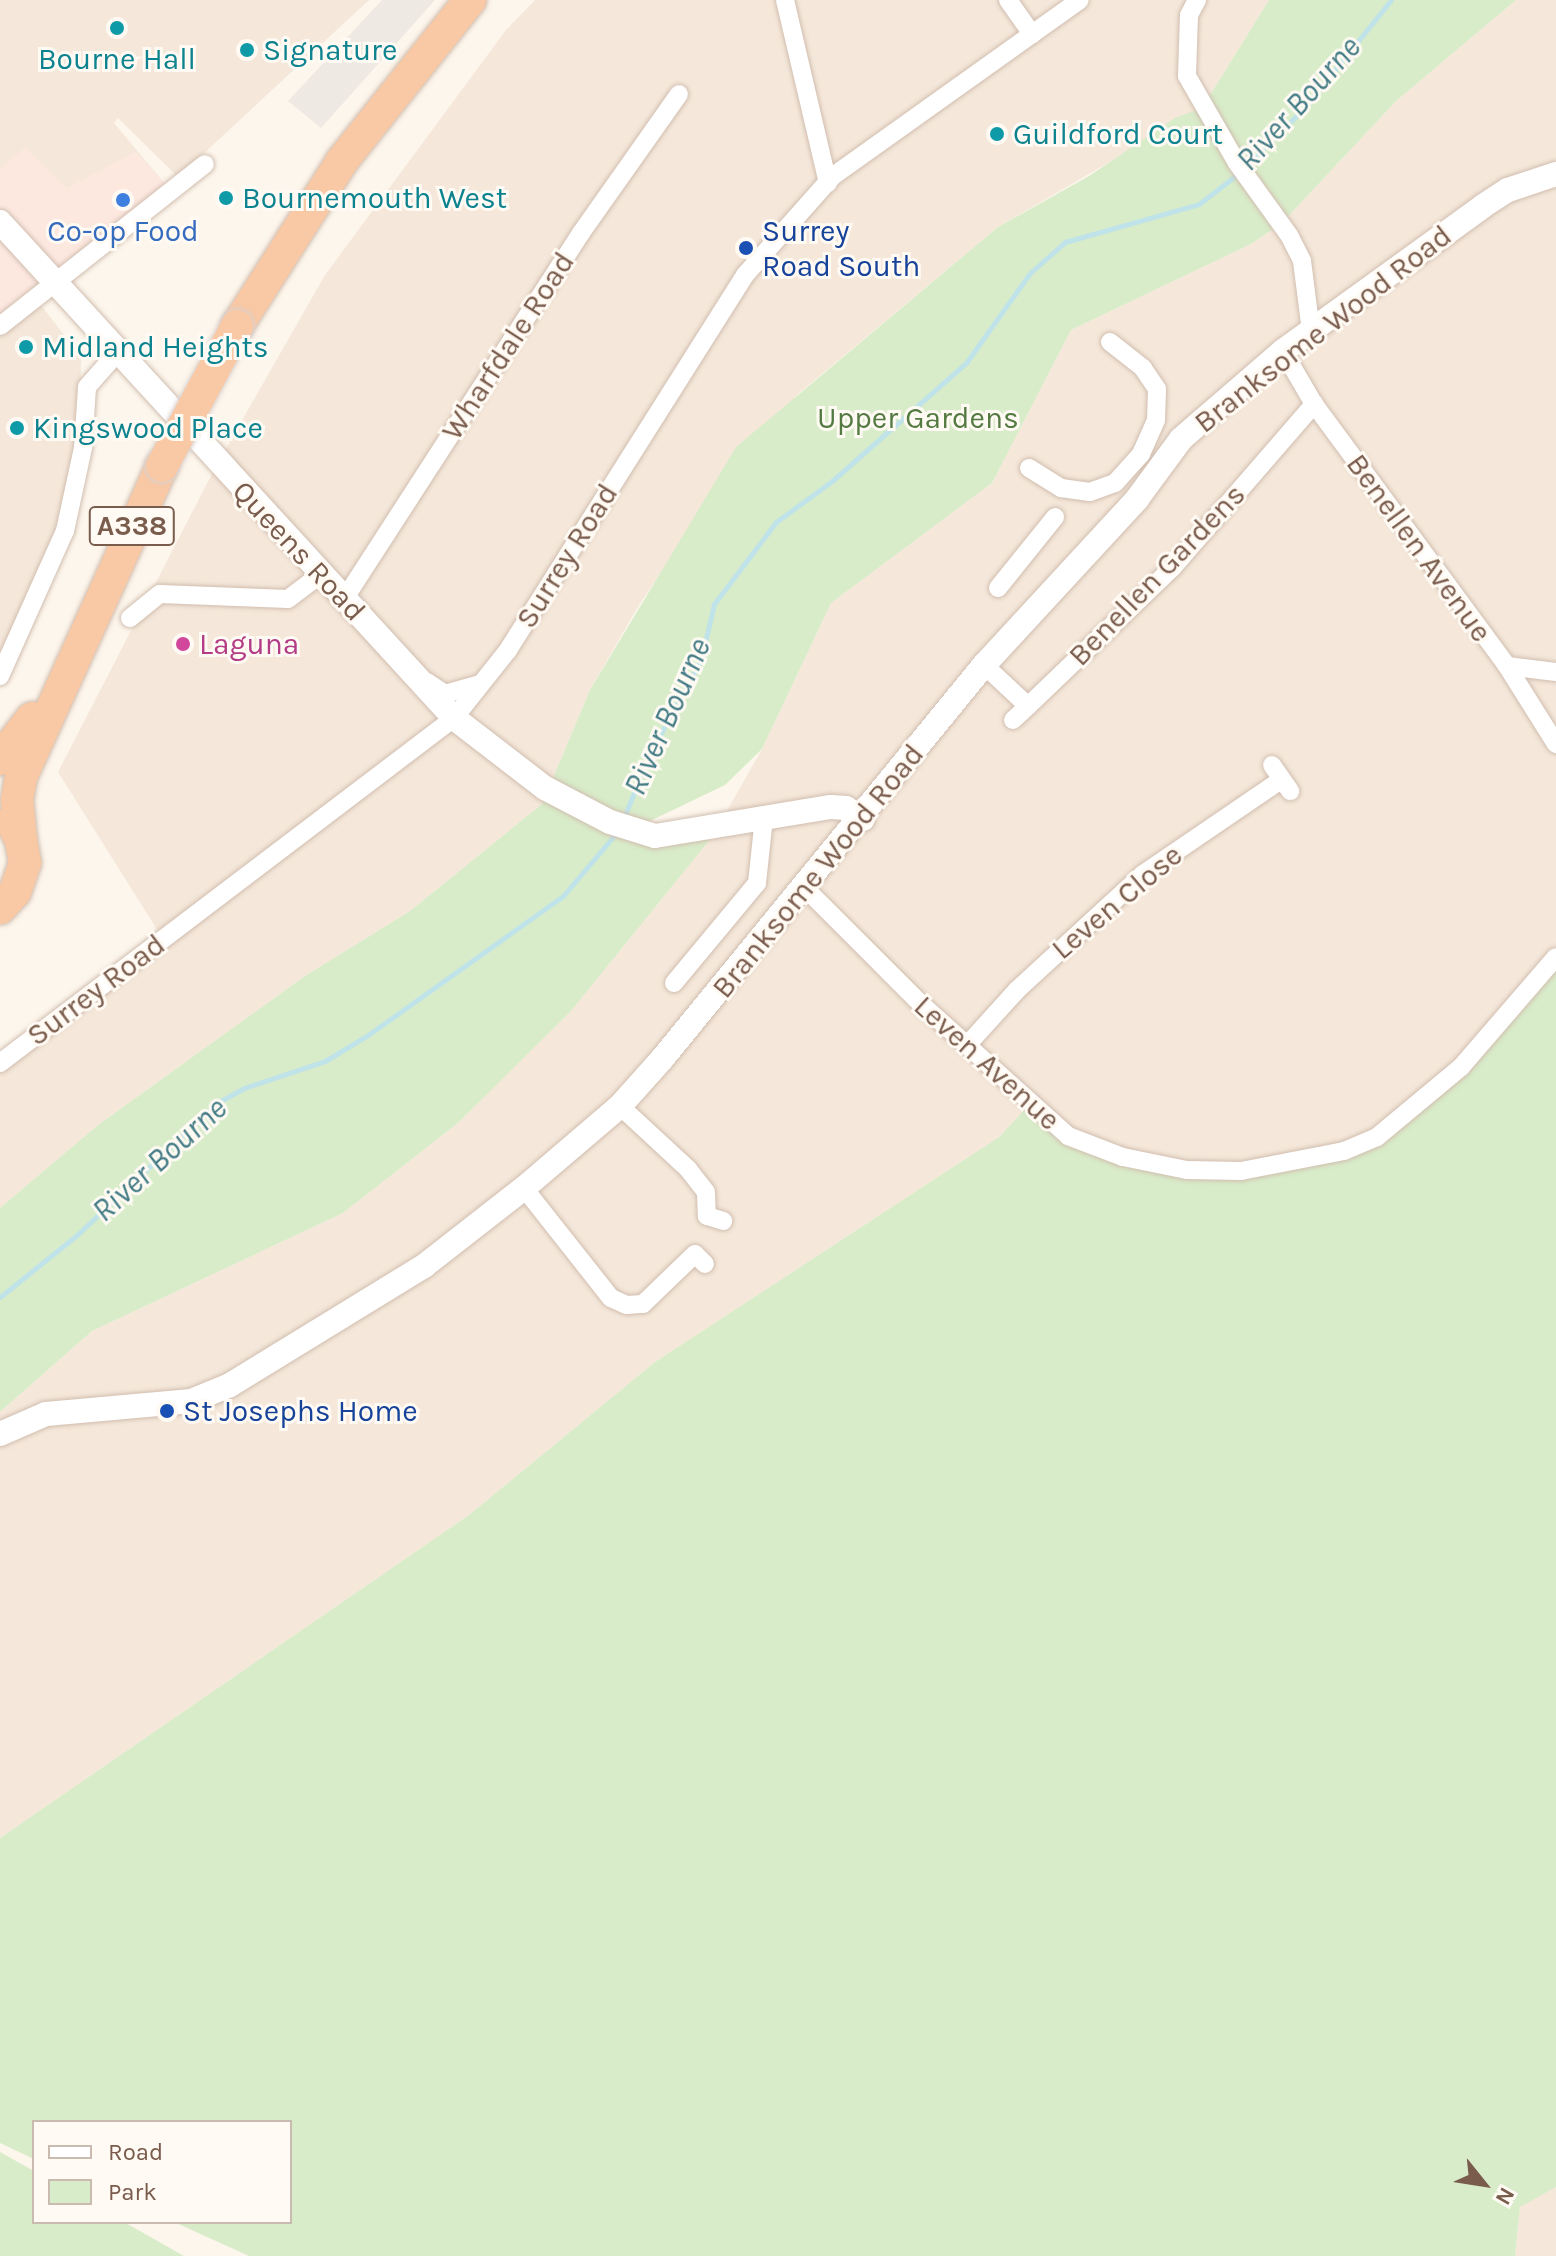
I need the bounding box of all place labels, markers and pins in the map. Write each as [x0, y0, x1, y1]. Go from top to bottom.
marker: Bourne Hall [108, 19, 126, 37]
place label: Signature [263, 32, 397, 68]
place label: Bourne Hall [38, 41, 196, 77]
marker: Signature [238, 41, 256, 59]
place label: Guildford Court [1013, 116, 1223, 152]
marker: Guildford Court [988, 125, 1006, 143]
place label: Bournemouth West [242, 180, 507, 216]
marker: Bournemouth West [217, 189, 235, 207]
marker: Co-op Food [114, 191, 132, 209]
place label: Co-op Food [47, 213, 199, 249]
place label: Surrey Road South [762, 213, 920, 284]
marker: Surrey Road South [737, 239, 755, 257]
place label: Midland Heights [42, 329, 269, 365]
marker: Midland Heights [17, 338, 35, 356]
place label: Kingswood Place [33, 410, 263, 446]
marker: Kingswood Place [8, 419, 26, 437]
place label: Laguna [199, 626, 299, 662]
marker: Laguna [174, 635, 192, 653]
place label: St Josephs Home [183, 1393, 418, 1429]
marker: St Josephs Home [158, 1402, 176, 1420]

